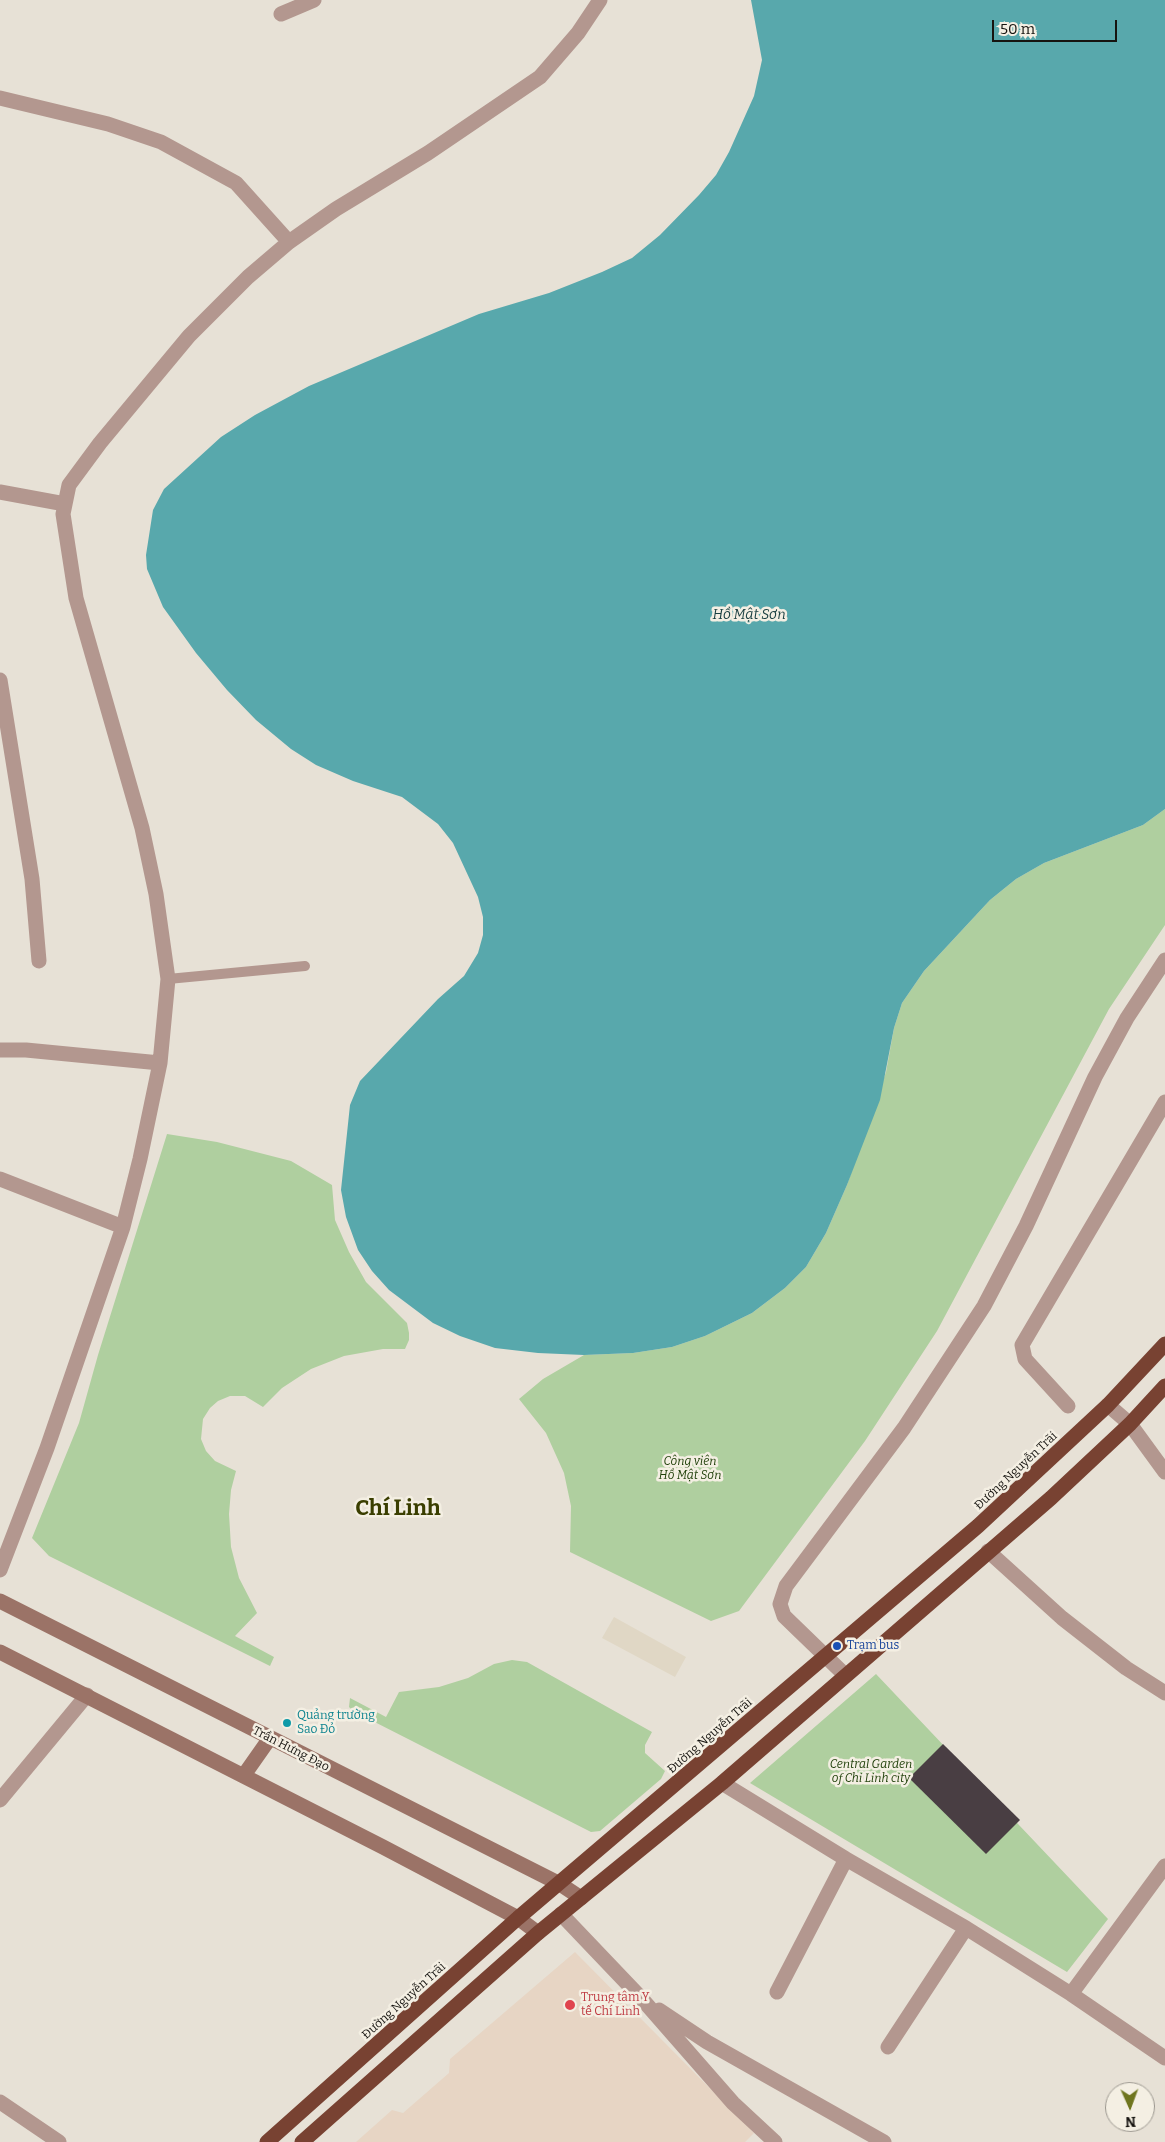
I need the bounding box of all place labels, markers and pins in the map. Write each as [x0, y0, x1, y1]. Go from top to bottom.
place label: Trạm bus [847, 1639, 899, 1653]
marker: Trạm bus [831, 1640, 843, 1652]
place label: Quảng trường Sao Đỏ [297, 1709, 375, 1737]
marker: Quảng trường Sao Đỏ [281, 1717, 293, 1729]
place label: Trung tâm Y tế Chí Linh [581, 1991, 649, 2019]
marker: Trung tâm Y tế Chí Linh [563, 1998, 577, 2012]

